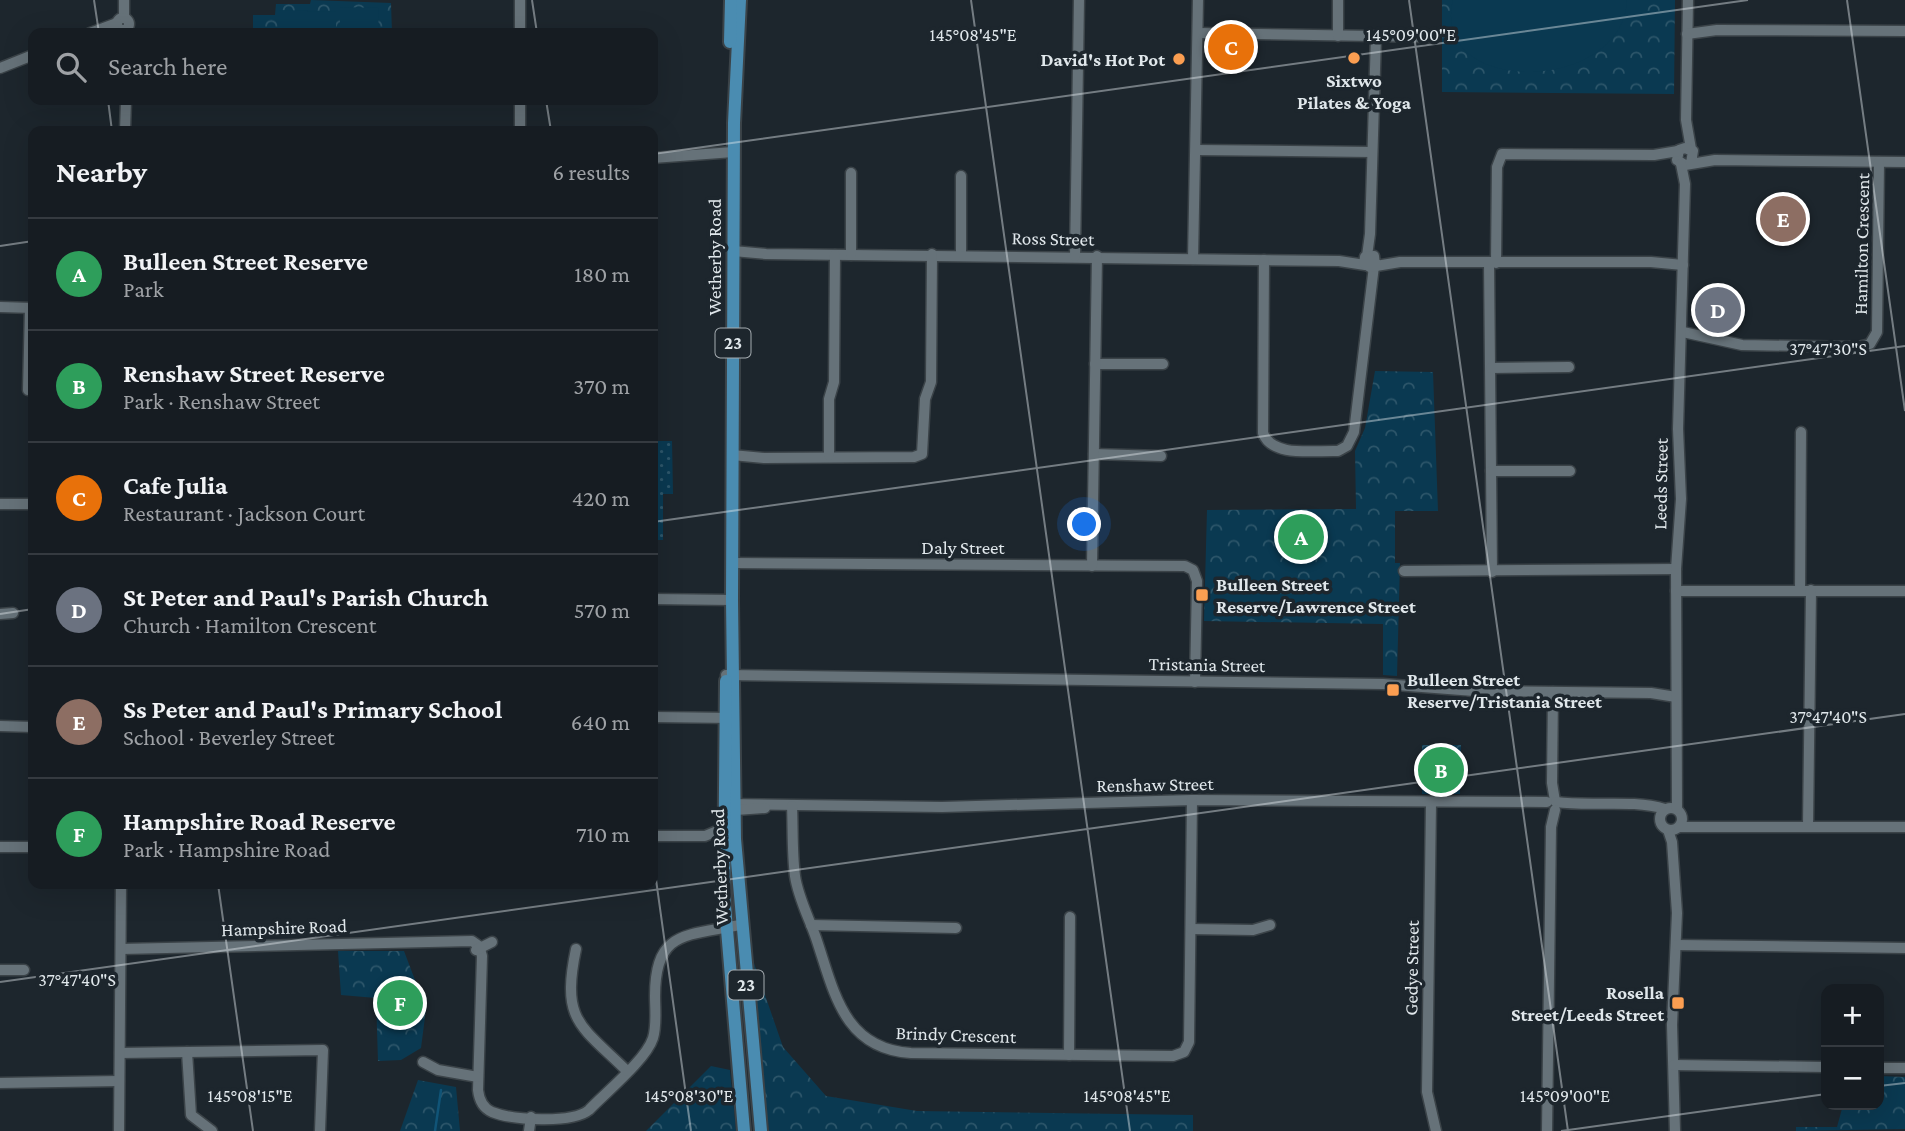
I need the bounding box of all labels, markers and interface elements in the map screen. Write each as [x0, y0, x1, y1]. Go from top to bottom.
pin: C [1208, 21, 1254, 73]
text: 145°08'45"E [929, 25, 1017, 45]
text: 145°09'00"E [1366, 25, 1456, 45]
search box [28, 28, 658, 105]
icon: search [52, 48, 90, 86]
place label: David's Hot Pot [1040, 49, 1165, 70]
marker: Sixtwo Pilates & Yoga [1346, 50, 1362, 66]
marker: David's Hot Pot [1171, 51, 1187, 67]
text: Search here [108, 52, 227, 81]
place label: Sixtwo Pilates & Yoga [1297, 70, 1412, 113]
text: Nearby [56, 155, 147, 188]
text: 6 results [553, 159, 630, 185]
street label: Hamilton Crescent [1850, 172, 1873, 315]
pin: E [1760, 193, 1806, 245]
street label: Wetherby Road [704, 198, 725, 316]
street label: Ross Street [1011, 227, 1095, 250]
text: Bulleen Street Reserve [123, 247, 368, 276]
text: A [72, 261, 86, 287]
text: 180 m [574, 261, 630, 287]
text: Park [123, 276, 164, 302]
pin: D [1695, 284, 1741, 336]
road number: 23 [716, 328, 750, 358]
text: 37°47'30"S [1789, 339, 1867, 359]
text: Renshaw Street Reserve [123, 359, 385, 388]
text: B [72, 373, 86, 399]
text: 370 m [573, 373, 630, 399]
text: Park · Renshaw Street [123, 388, 320, 414]
street label: Leeds Street [1649, 437, 1672, 530]
text: Cafe Julia [123, 471, 228, 500]
text: C [72, 485, 86, 511]
text: 420 m [572, 485, 630, 511]
text: Restaurant · Jackson Court [123, 500, 365, 526]
your location [1067, 507, 1101, 541]
pin: A [1278, 511, 1324, 563]
street label: Daly Street [921, 537, 1005, 558]
place label: Bulleen Street Reserve/Lawrence Street [1216, 574, 1416, 617]
text: St Peter and Paul's Parish Church [123, 583, 488, 612]
marker: Bulleen Street Reserve/Lawrence Street [1194, 587, 1210, 603]
text: D [71, 597, 87, 623]
text: 570 m [574, 597, 630, 623]
text: Church · Hamilton Crescent [123, 612, 376, 638]
street label: Tristania Street [1149, 653, 1266, 676]
place label: Bulleen Street Reserve/Tristania Street [1407, 669, 1602, 712]
marker: Bulleen Street Reserve/Tristania Street [1385, 682, 1401, 698]
text: Ss Peter and Paul's Primary School [123, 695, 502, 724]
text: 37°47'40"S [1789, 707, 1867, 727]
text: E [72, 709, 86, 735]
text: 640 m [571, 709, 630, 735]
text: School · Beverley Street [123, 724, 335, 750]
pin: B [1418, 744, 1464, 796]
street label: Renshaw Street [1096, 773, 1215, 796]
text: Hampshire Road Reserve [123, 807, 396, 836]
street label: Wetherby Road [707, 808, 732, 926]
text: F [73, 821, 85, 847]
text: 710 m [576, 821, 630, 847]
text: Park · Hampshire Road [123, 836, 330, 862]
street label: Hampshire Road [221, 915, 347, 940]
street label: Gedye Street [1400, 919, 1423, 1016]
text: 37°47'40"S [38, 970, 116, 990]
road number: 23 [728, 970, 764, 1000]
pin: F [377, 977, 423, 1029]
place label: Rosella Street/Leeds Street [1511, 982, 1665, 1025]
map controls [1821, 984, 1884, 1110]
button: + [1821, 984, 1884, 1047]
marker: Rosella Street/Leeds Street [1670, 995, 1686, 1011]
street label: Brindy Crescent [895, 1022, 1017, 1047]
button: − [1821, 1047, 1884, 1110]
text: 145°08'15"E [207, 1086, 293, 1106]
text: 145°08'30"E [645, 1086, 734, 1106]
text: 145°08'45"E [1083, 1086, 1171, 1106]
text: 145°09'00"E [1520, 1086, 1610, 1106]

